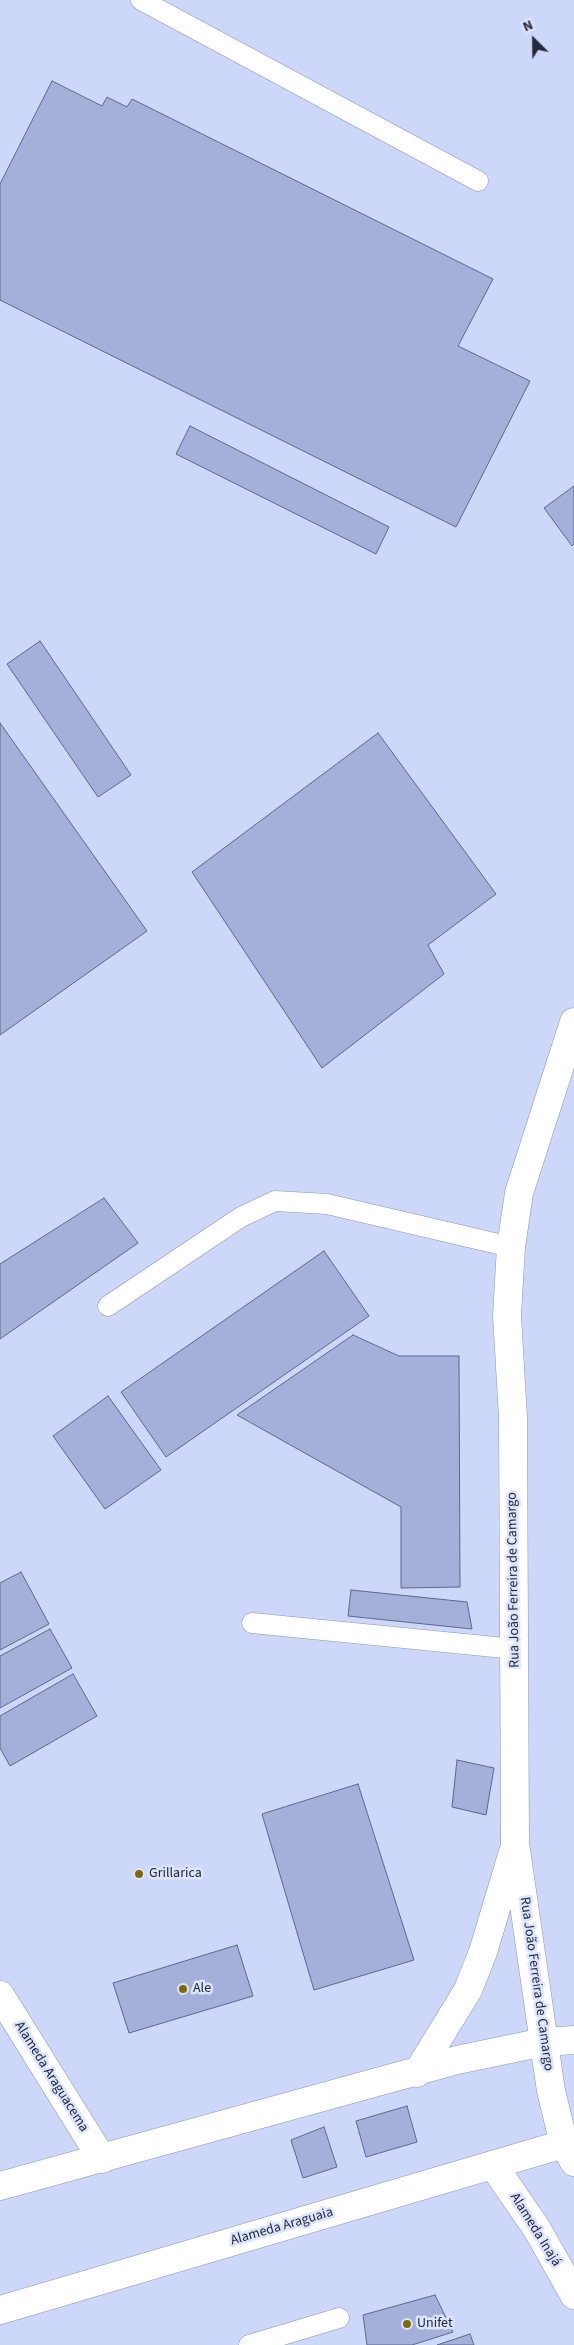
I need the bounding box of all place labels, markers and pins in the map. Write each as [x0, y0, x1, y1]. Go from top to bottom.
place label: Grillarica [149, 1866, 202, 1882]
marker: Grillarica [133, 1868, 145, 1880]
place label: Ale [193, 1981, 211, 1997]
marker: Ale [177, 1983, 189, 1995]
place label: Unifet [417, 2316, 453, 2332]
marker: Unifet [401, 2318, 413, 2330]

